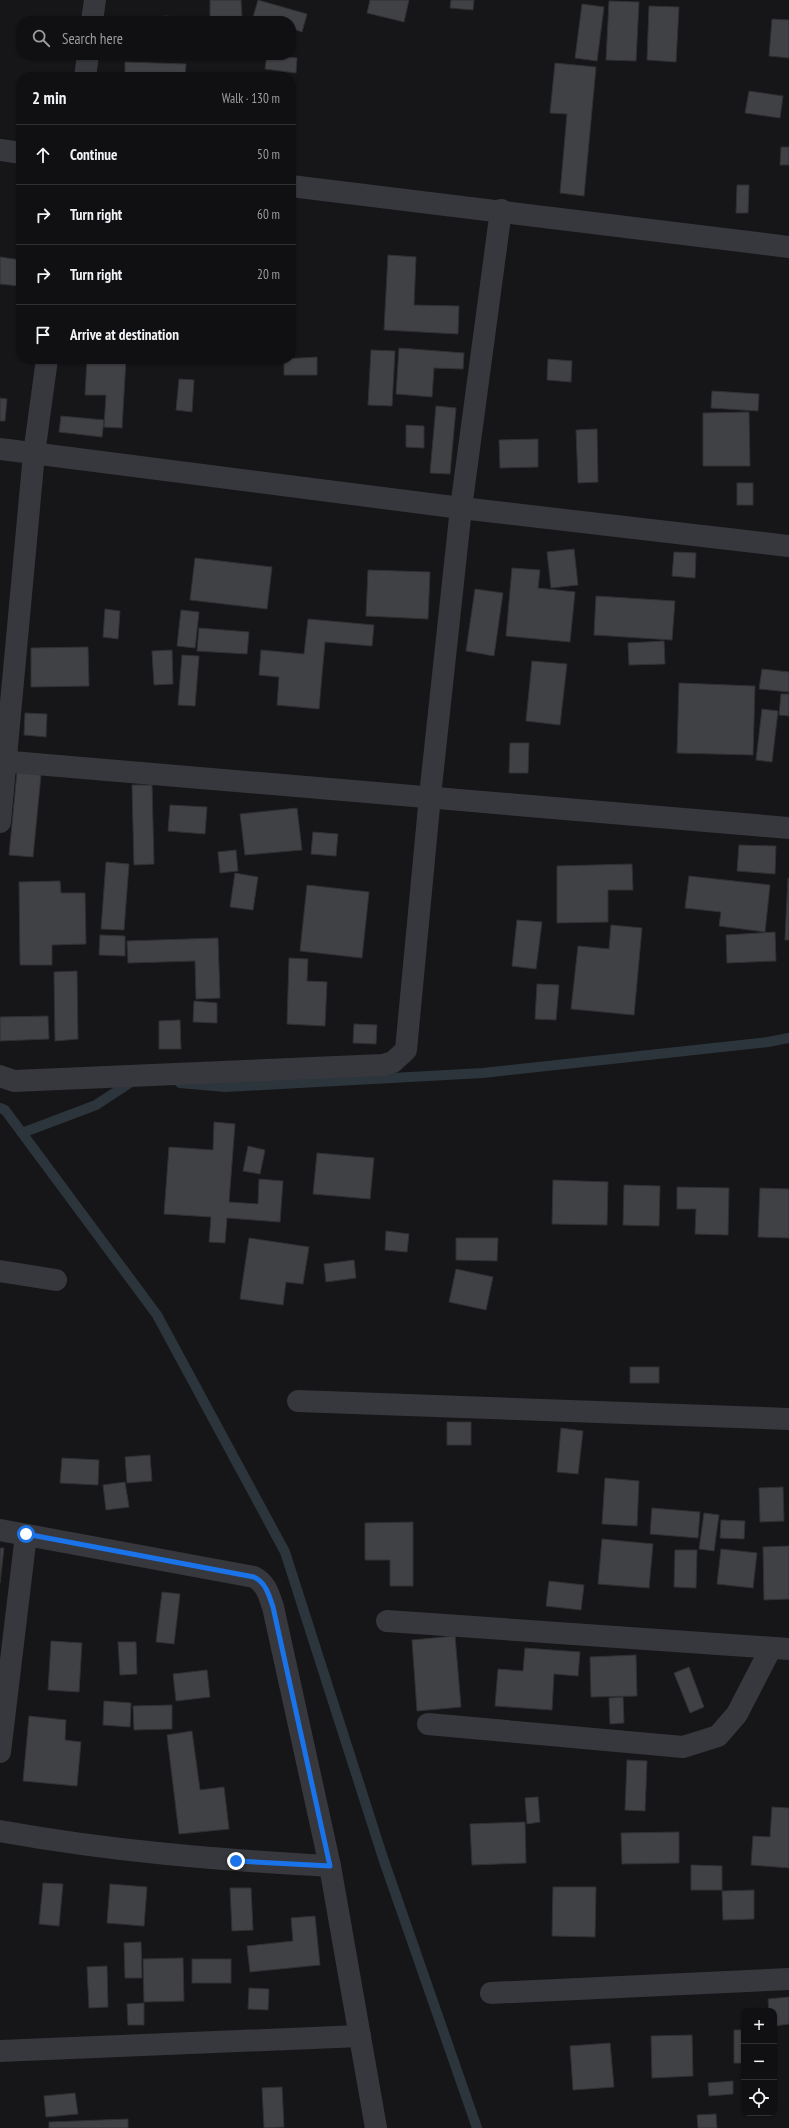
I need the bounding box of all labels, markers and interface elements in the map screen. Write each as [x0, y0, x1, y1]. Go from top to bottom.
search box [16, 16, 296, 60]
icon: search [30, 27, 52, 49]
text: Search here [62, 29, 123, 48]
text: 2 min [32, 87, 66, 109]
text: Walk · 130 m [222, 90, 280, 107]
icon: ahead [32, 144, 54, 166]
text: Continue [70, 145, 117, 164]
text: 50 m [257, 146, 280, 163]
icon: right [32, 204, 54, 226]
text: Turn right [70, 205, 122, 224]
text: 60 m [257, 206, 280, 223]
icon: right [32, 264, 54, 286]
text: Turn right [70, 265, 122, 284]
text: 20 m [257, 266, 280, 283]
icon: arrive [32, 324, 54, 346]
text: Arrive at destination [70, 325, 179, 344]
route start [17, 1525, 35, 1543]
route end [227, 1852, 245, 1870]
map controls [741, 2008, 777, 2116]
button: + [741, 2008, 777, 2044]
button: − [741, 2044, 777, 2080]
button: locate [741, 2080, 777, 2116]

